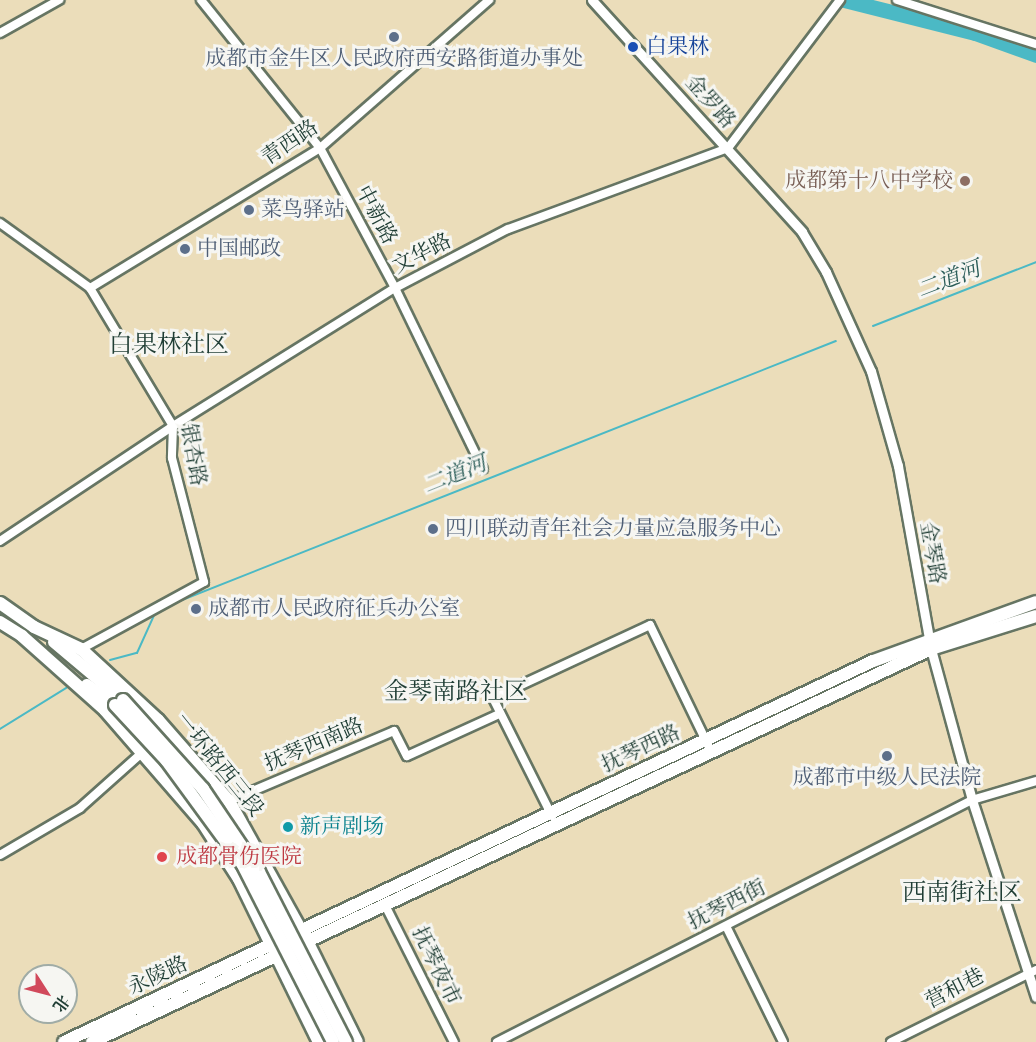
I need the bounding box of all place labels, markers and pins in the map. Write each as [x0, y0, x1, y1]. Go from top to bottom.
marker: 成都市金牛区人民政府西安路街道办事处 [387, 30, 401, 44]
place label: 白果林 [646, 34, 709, 60]
marker: 白果林 [624, 38, 642, 56]
place label: 成都市金牛区人民政府西安路街道办事处 [205, 46, 583, 72]
place label: 成都第十八中学校 [785, 168, 953, 194]
marker: 成都第十八中学校 [958, 174, 972, 188]
place label: 菜鸟驿站 [261, 197, 345, 223]
marker: 菜鸟驿站 [242, 203, 256, 217]
place label: 中国邮政 [197, 236, 281, 262]
marker: 中国邮政 [178, 242, 192, 256]
place label: 四川联动青年社会力量应急服务中心 [445, 516, 781, 542]
marker: 四川联动青年社会力量应急服务中心 [426, 522, 440, 536]
place label: 成都市人民政府征兵办公室 [208, 596, 460, 622]
marker: 成都市人民政府征兵办公室 [189, 602, 203, 616]
marker: 成都市中级人民法院 [880, 749, 894, 763]
place label: 成都市中级人民法院 [793, 765, 981, 791]
place label: 新声剧场 [300, 814, 384, 840]
marker: 新声剧场 [281, 820, 295, 834]
place label: 成都骨伤医院 [176, 844, 302, 870]
marker: 成都骨伤医院 [153, 848, 171, 866]

